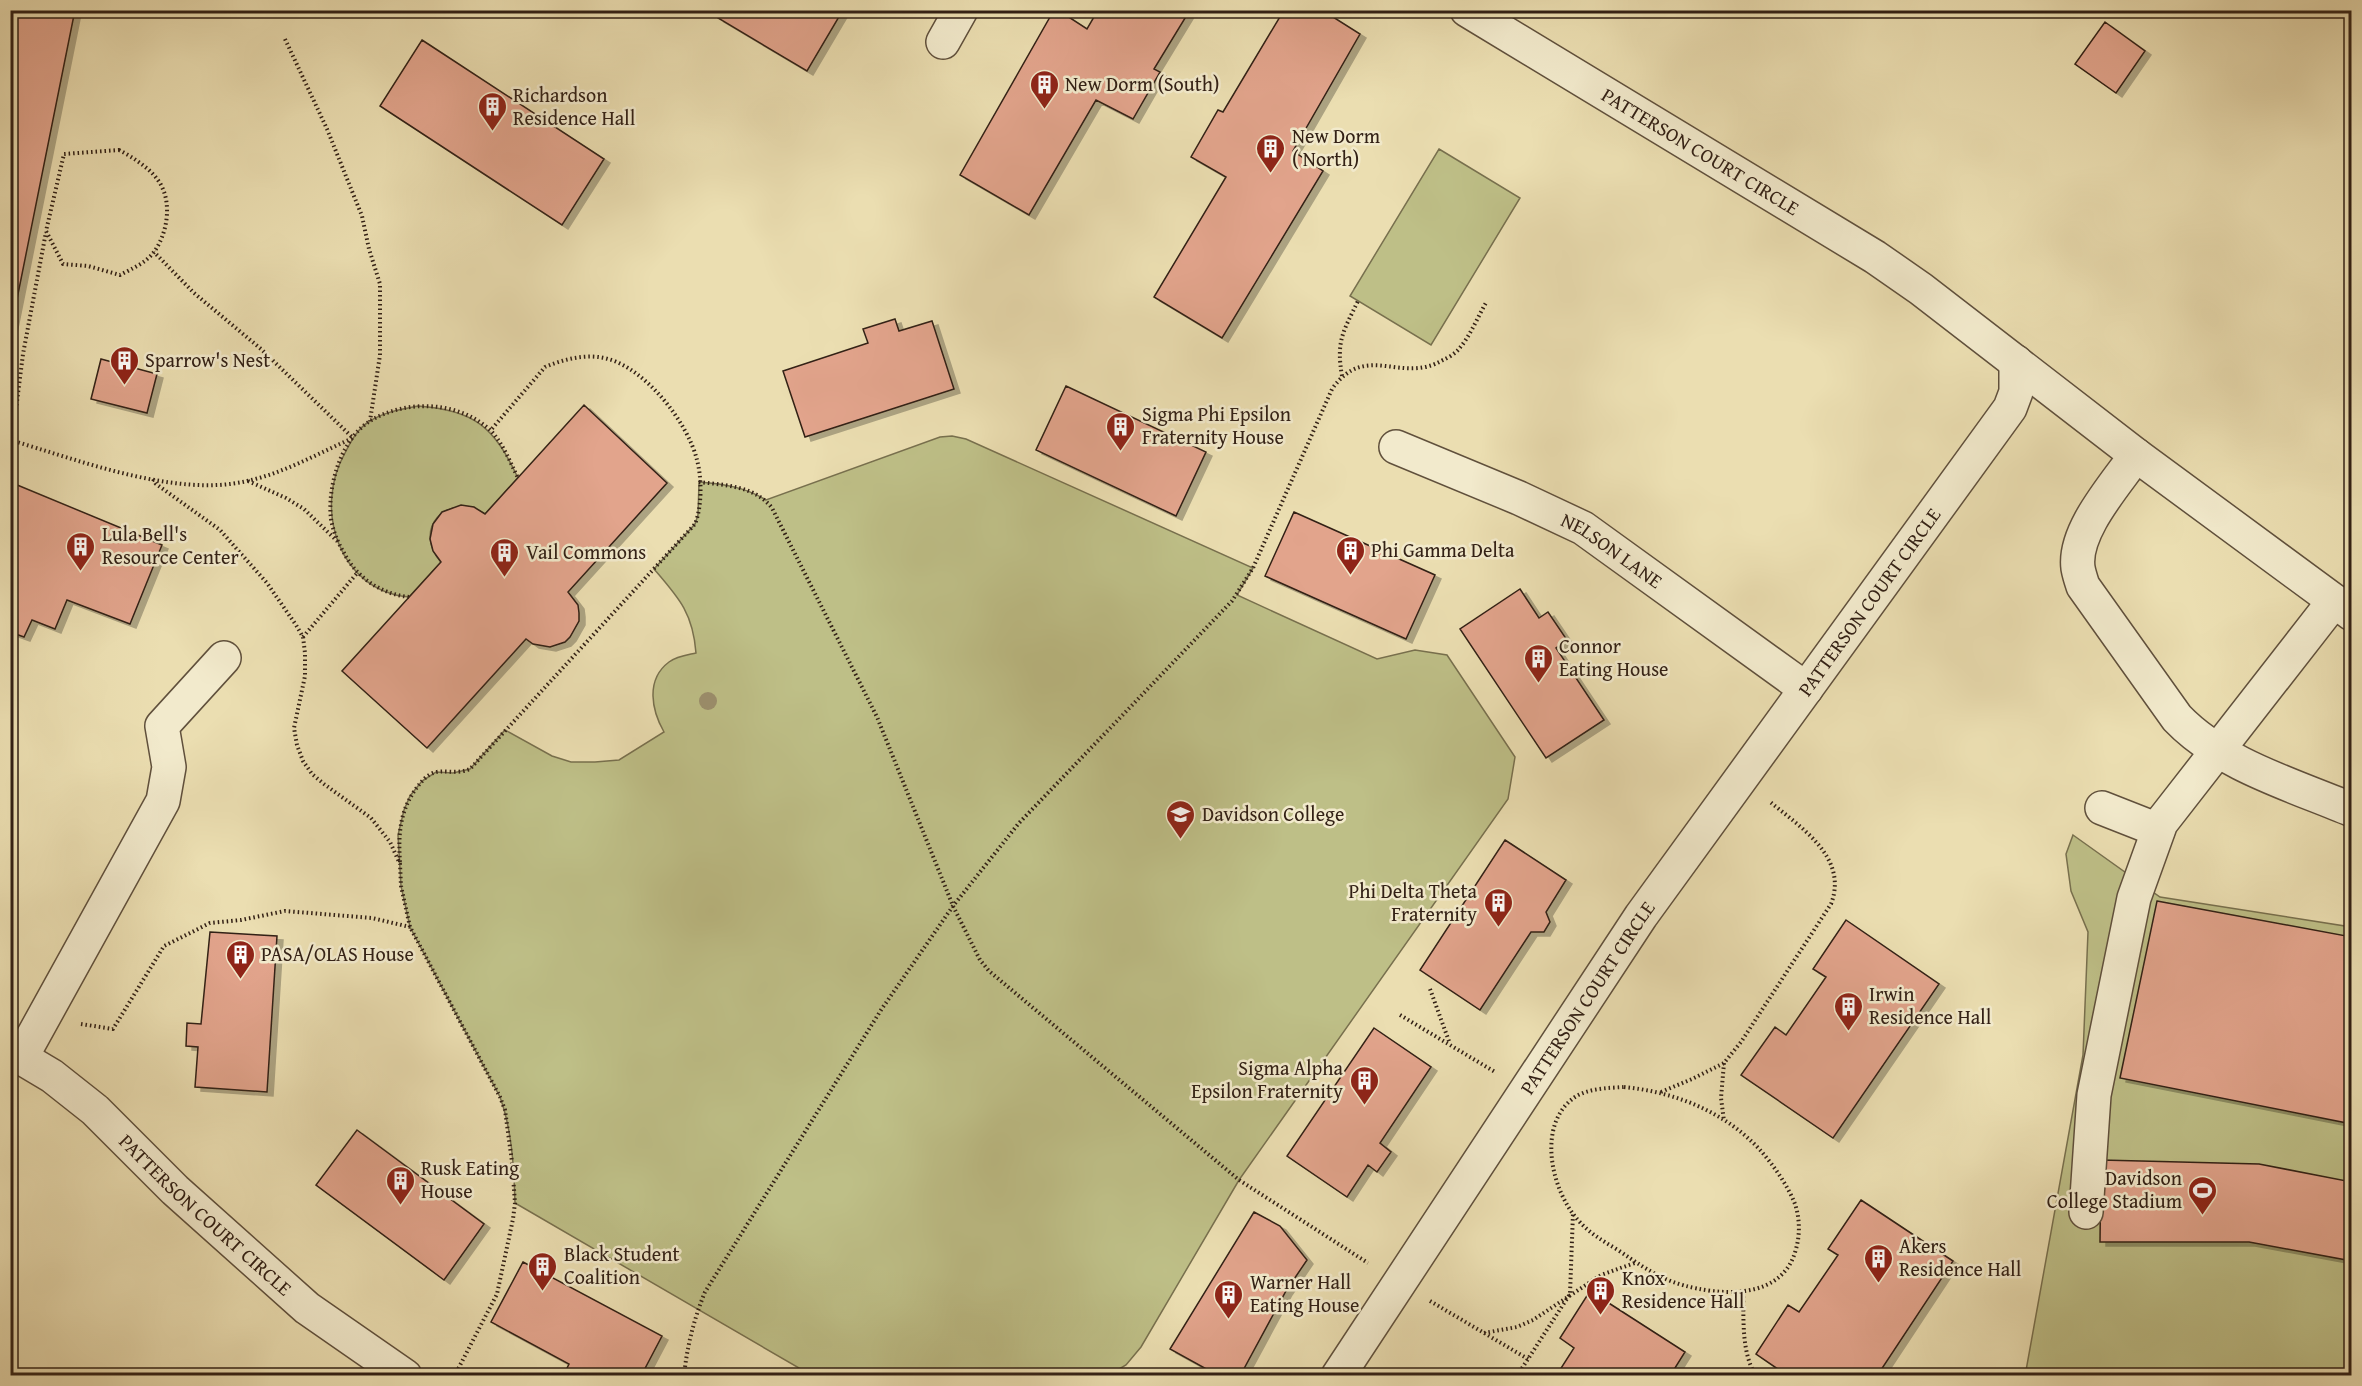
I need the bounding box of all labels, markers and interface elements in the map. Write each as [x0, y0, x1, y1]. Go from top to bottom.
building icon: New Dorm (South) [1028, 68, 1060, 110]
place label: New Dorm (South) [1065, 69, 1219, 98]
place label: Richardson Residence Hall [513, 80, 636, 132]
street label: PATTERSON COURT CIRCLE [1596, 80, 1805, 222]
building icon: Richardson Residence Hall [476, 90, 508, 132]
place label: New Dorm ( North) [1292, 121, 1381, 173]
building icon: New Dorm ( North) [1255, 132, 1287, 174]
building icon: Sparrow's Nest [108, 344, 140, 386]
place label: Sparrow's Nest [145, 345, 270, 374]
place label: Sigma Phi Epsilon Fraternity House [1142, 399, 1291, 451]
building icon: Sigma Phi Epsilon Fraternity House [1105, 410, 1137, 452]
street label: PATTERSON COURT CIRCLE [1790, 501, 1947, 702]
street label: NELSON LANE [1557, 505, 1669, 595]
place label: Lula Bell's Resource Center [102, 519, 239, 571]
building icon: Lula Bell's Resource Center [65, 530, 97, 572]
building icon: Phi Gamma Delta [1334, 534, 1366, 576]
place label: Phi Gamma Delta [1371, 535, 1515, 564]
building icon: Vail Commons [489, 536, 521, 578]
place label: Vail Commons [526, 537, 646, 566]
place label: Connor Eating House [1559, 631, 1668, 683]
building icon: Connor Eating House [1522, 642, 1554, 684]
school or university icon: Davidson College [1165, 798, 1197, 840]
place label: Davidson College [1202, 799, 1344, 828]
place label: Phi Delta Theta Fraternity [1349, 876, 1478, 928]
building icon: Phi Delta Theta Fraternity [1482, 886, 1514, 928]
street label: PATTERSON COURT CIRCLE [1512, 895, 1661, 1100]
building icon: PASA/OLAS House [224, 938, 256, 980]
place label: PASA/OLAS House [261, 939, 414, 968]
place label: Irwin Residence Hall [1869, 979, 1992, 1031]
building icon: Irwin Residence Hall [1832, 990, 1864, 1032]
place label: Sigma Alpha Epsilon Fraternity [1191, 1053, 1344, 1105]
building icon: Sigma Alpha Epsilon Fraternity [1348, 1064, 1380, 1106]
street label: PATTERSON COURT CIRCLE [113, 1127, 299, 1302]
place label: Rusk Eating House [421, 1153, 519, 1205]
place label: Davidson College Stadium [2047, 1163, 2183, 1215]
building icon: Rusk Eating House [384, 1164, 416, 1206]
sports icon: Davidson College Stadium [2187, 1174, 2219, 1216]
place label: Akers Residence Hall [1899, 1231, 2022, 1283]
place label: Black Student Coalition [564, 1239, 680, 1291]
building icon: Akers Residence Hall [1862, 1242, 1894, 1284]
building icon: Black Student Coalition [527, 1250, 559, 1292]
place label: Knox Residence Hall [1622, 1263, 1745, 1315]
place label: Warner Hall Eating House [1250, 1267, 1359, 1319]
building icon: Knox Residence Hall [1585, 1274, 1617, 1316]
building icon: Warner Hall Eating House [1213, 1278, 1245, 1320]

